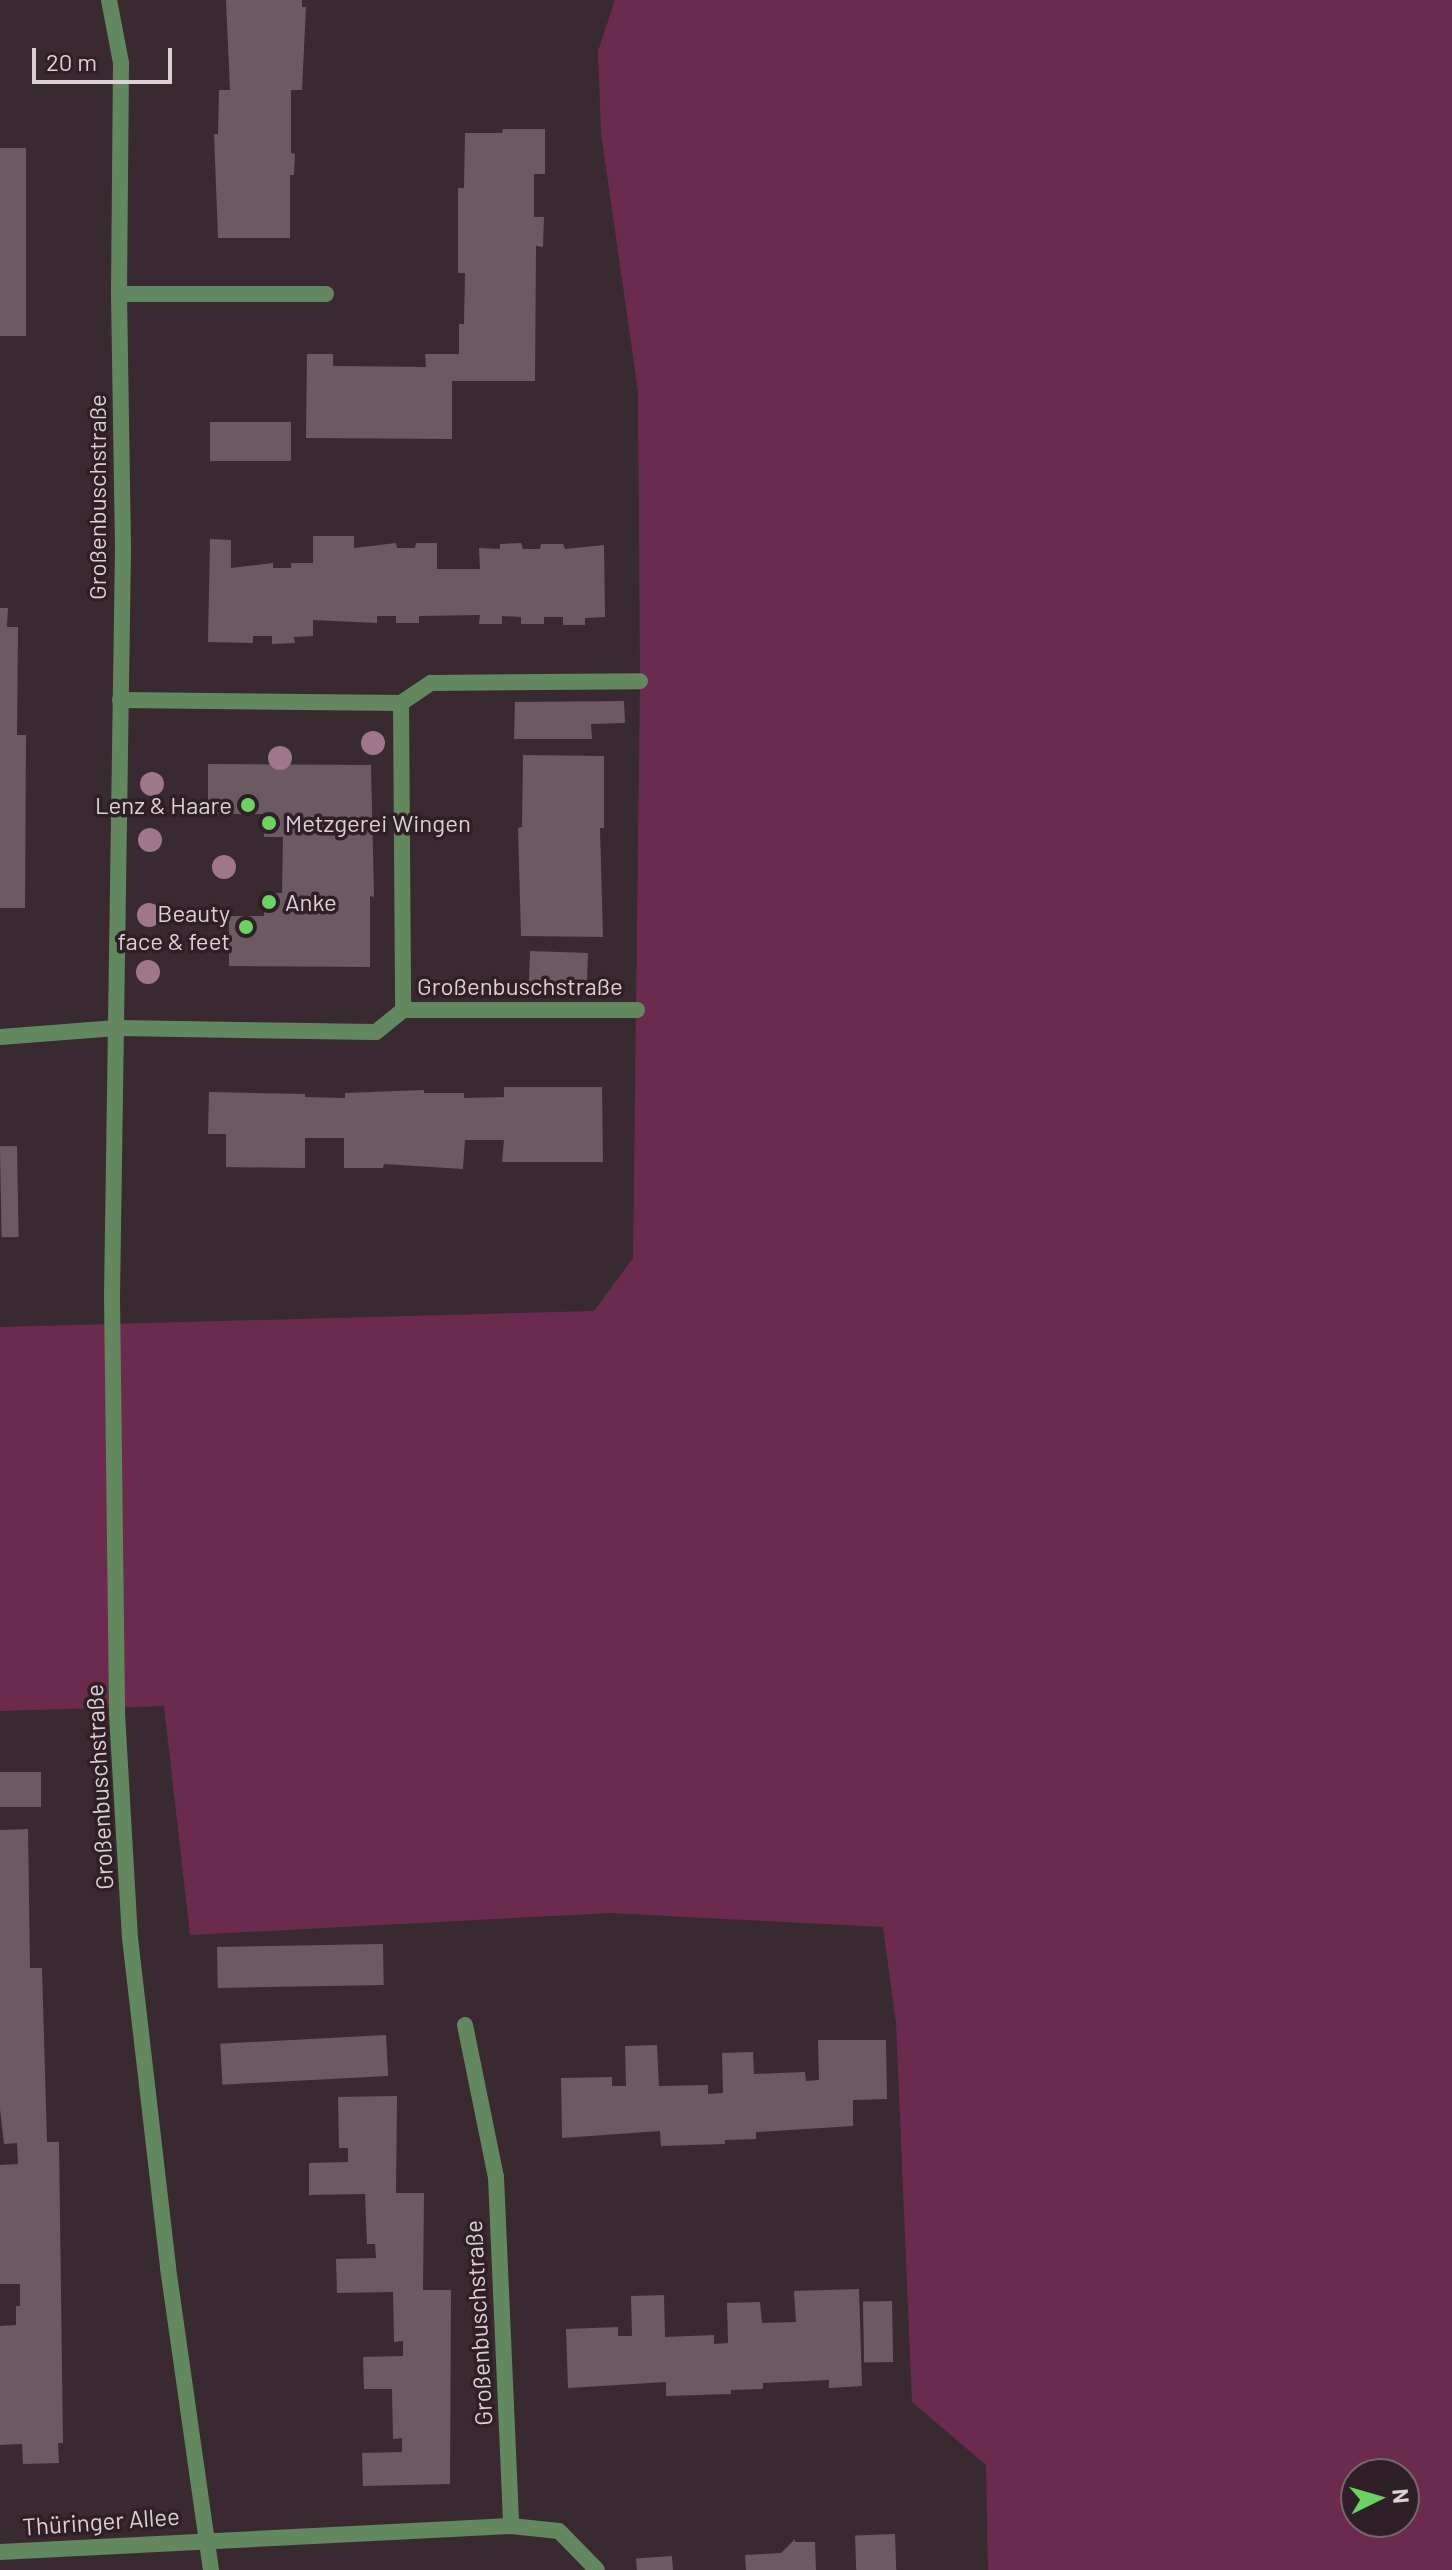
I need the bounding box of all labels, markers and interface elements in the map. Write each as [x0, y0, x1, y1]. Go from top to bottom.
scale bar [36, 32, 176, 82]
text: 20 m [46, 47, 97, 76]
street label: Großenbuschstraße [83, 394, 111, 600]
place label: Lenz & Haare [95, 791, 232, 819]
marker: Lenz & Haare [239, 796, 257, 814]
place label: Metzgerei Wingen [285, 809, 471, 837]
marker: Metzgerei Wingen [260, 814, 278, 832]
place label: Anke [285, 888, 337, 916]
marker: Anke [260, 893, 278, 911]
place label: Beauty face & feet [117, 899, 230, 955]
marker: Beauty face & feet [237, 918, 255, 936]
street label: Großenbuschstraße [417, 972, 623, 1000]
street label: Großenbuschstraße [79, 1683, 119, 1891]
street label: Großenbuschstraße [458, 2219, 498, 2427]
north arrow [1340, 2458, 1420, 2538]
text: N [1388, 2488, 1416, 2505]
street label: Thüringer Allee [21, 2501, 181, 2541]

